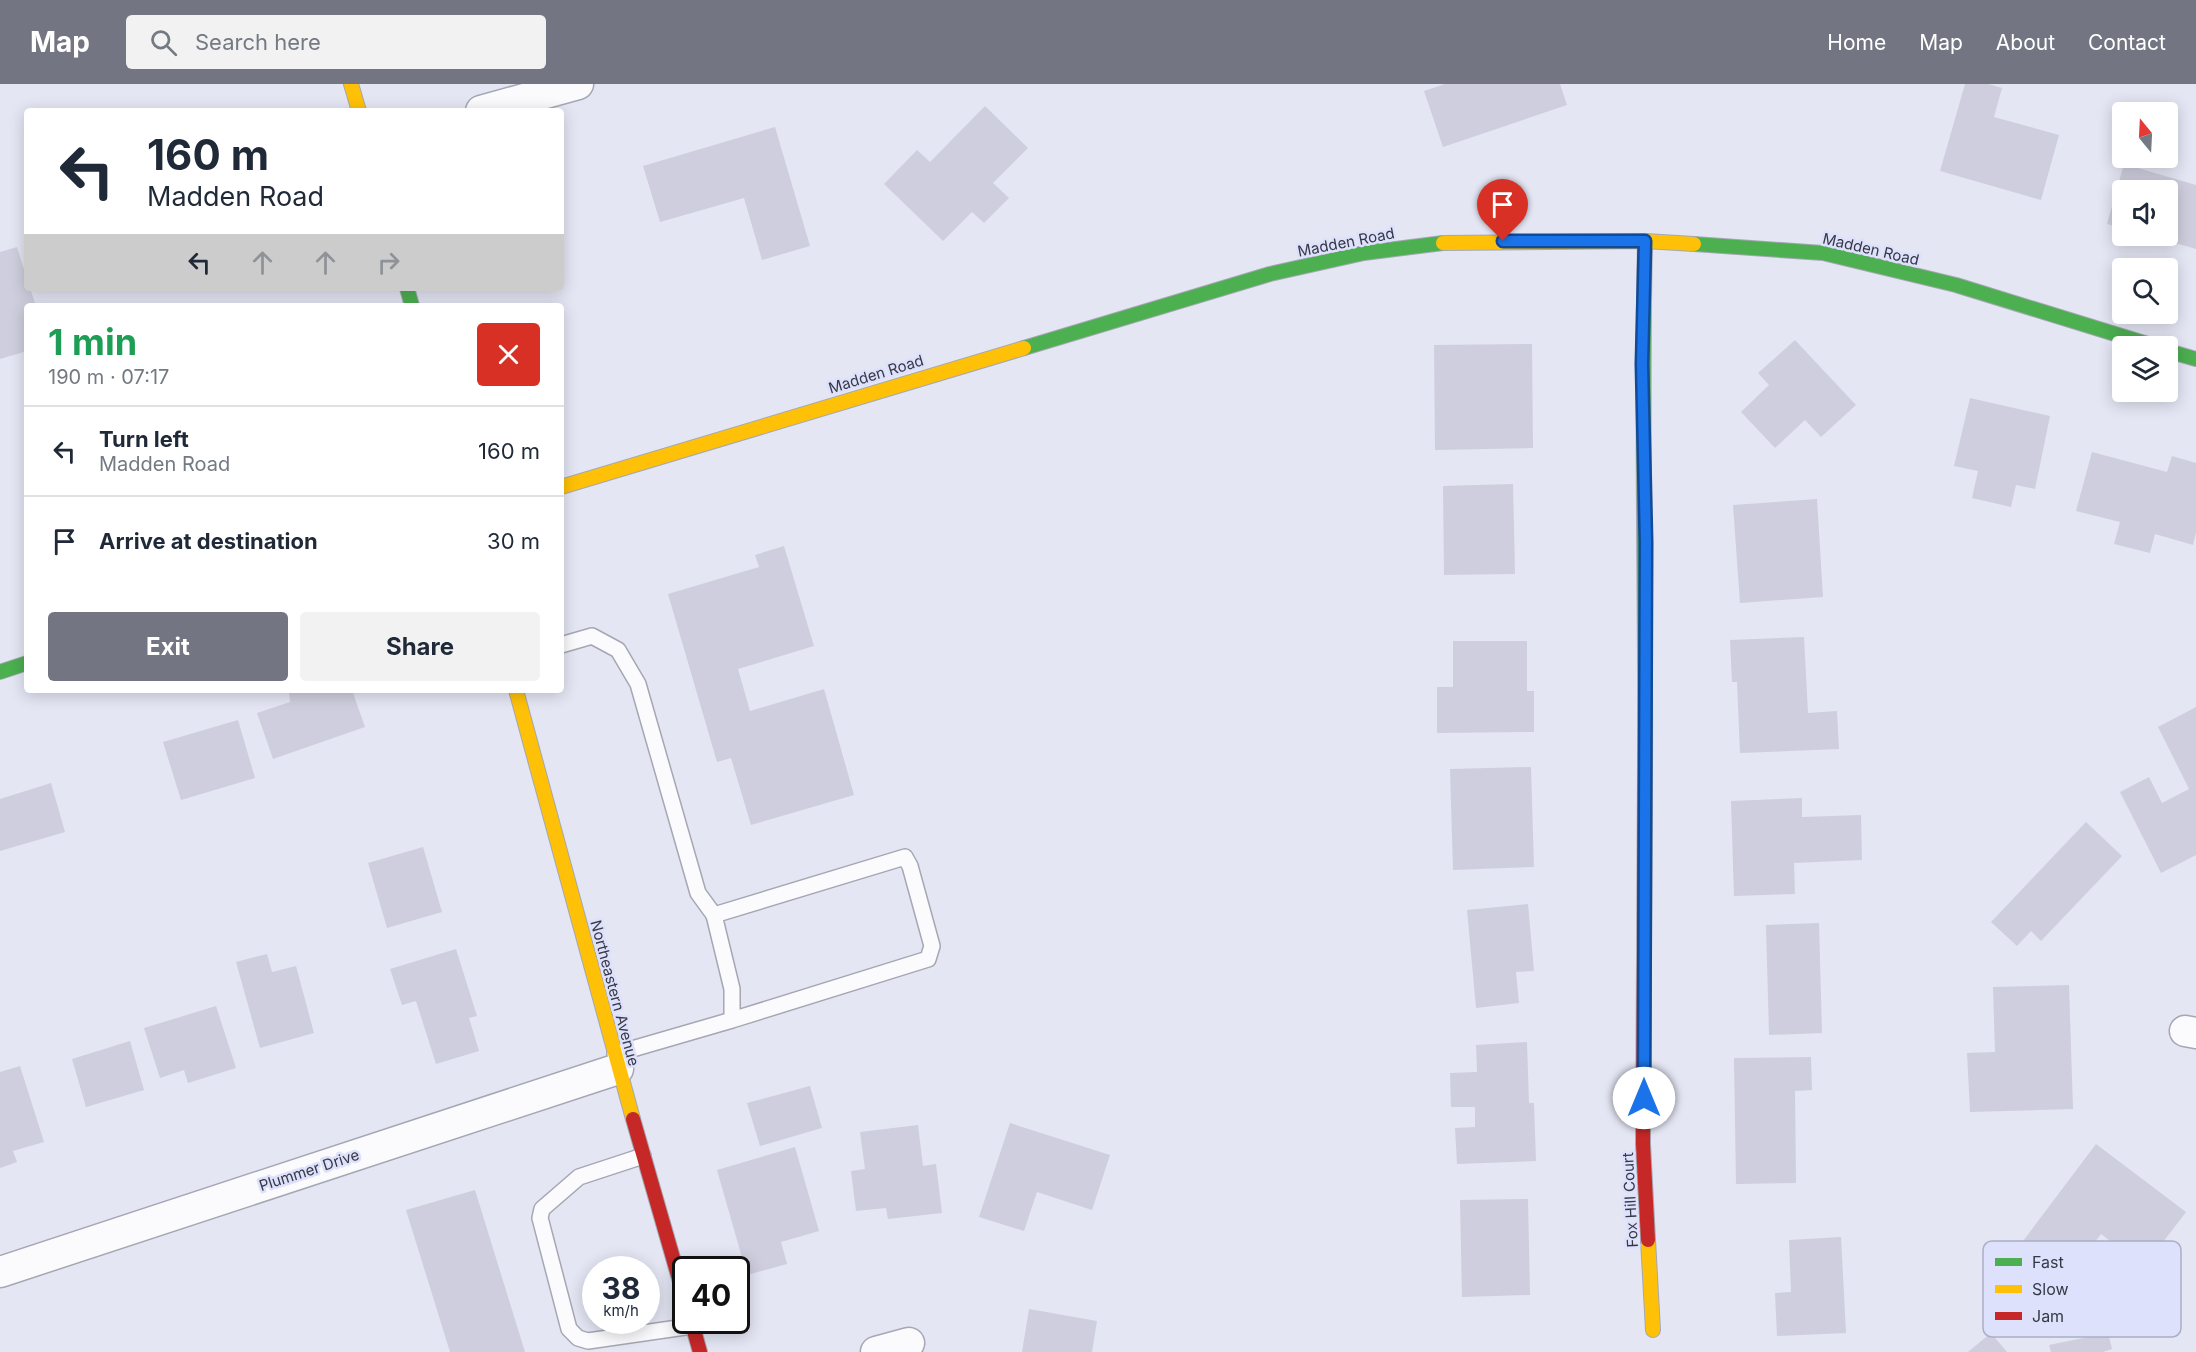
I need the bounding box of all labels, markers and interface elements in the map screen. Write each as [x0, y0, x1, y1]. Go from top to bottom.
search box [126, 15, 546, 69]
text: Map [30, 25, 90, 59]
icon: search [147, 26, 180, 59]
text: Search here [195, 29, 321, 55]
text: Home [1827, 30, 1886, 55]
text: Map [1919, 30, 1963, 55]
text: About [1996, 30, 2055, 55]
text: Contact [2088, 30, 2166, 55]
north arrow [2112, 102, 2178, 168]
map controls [2112, 102, 2178, 402]
text: 160 m [147, 129, 269, 180]
icon: left [48, 132, 126, 210]
pin [1477, 179, 1528, 241]
text: Madden Road [147, 180, 324, 213]
button: sound [2112, 180, 2178, 246]
icon: arrive [1486, 188, 1519, 221]
street label: Madden Road [1296, 223, 1396, 261]
street label: Madden Road [1821, 229, 1921, 269]
icon: left [183, 246, 216, 279]
icon: ahead [246, 246, 279, 279]
icon: ahead [309, 246, 342, 279]
icon: right [372, 246, 405, 279]
button: search [2112, 258, 2178, 324]
text: 1 min [48, 320, 137, 364]
button: close [477, 323, 540, 386]
button: layers [2112, 336, 2178, 402]
street label: Madden Road [826, 351, 926, 397]
text: 190 m · 07:17 [48, 365, 169, 389]
text: Turn left [99, 426, 189, 452]
icon: left [48, 435, 81, 468]
text: 160 m [478, 438, 540, 464]
text: Madden Road [99, 452, 230, 476]
icon: arrive [48, 525, 81, 558]
text: Arrive at destination [99, 528, 318, 554]
text: 30 m [487, 528, 540, 554]
button: Exit [48, 612, 288, 681]
button: Share [300, 612, 540, 681]
street label: Northeastern Avenue [586, 918, 644, 1068]
position arrow [1612, 1066, 1676, 1130]
street label: Plummer Drive [257, 1145, 361, 1195]
street label: Fox Hill Court [1618, 1152, 1642, 1248]
legend [1983, 1241, 2181, 1337]
text: Fast [2032, 1252, 2064, 1272]
speed limit sign: 40 [672, 1256, 750, 1334]
text: 38 [602, 1270, 640, 1306]
text: Slow [2032, 1279, 2069, 1299]
text: km/h [603, 1301, 639, 1320]
text: Jam [2032, 1306, 2064, 1326]

